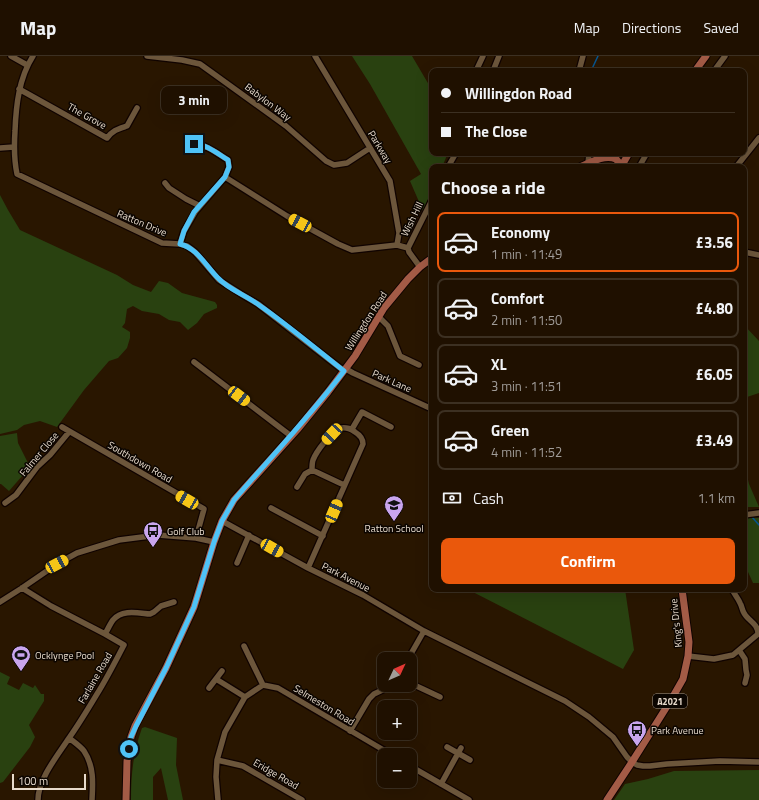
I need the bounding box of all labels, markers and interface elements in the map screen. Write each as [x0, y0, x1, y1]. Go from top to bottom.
text: Map [20, 13, 56, 42]
text: Map [574, 17, 600, 38]
text: Directions [622, 17, 681, 38]
text: Saved [703, 17, 739, 38]
street label: Babylon Way [242, 80, 295, 125]
text: Willingdon Road [465, 82, 572, 105]
callout: 3 min [161, 86, 227, 114]
text: 3 min [178, 90, 210, 110]
street label: The Grove [65, 99, 109, 133]
text: The Close [465, 120, 527, 143]
street label: Parkway [364, 127, 396, 167]
route end [185, 135, 203, 153]
text: Choose a ride [441, 174, 545, 201]
street label: Wish Hill [397, 199, 427, 239]
street label: Ratton Drive [115, 206, 169, 240]
car [287, 212, 313, 234]
text: Economy [491, 221, 550, 244]
icon: car [443, 224, 479, 260]
text: £3.56 [696, 231, 733, 254]
text: 1 min · 11:49 [491, 244, 562, 264]
text: Comfort [491, 287, 544, 310]
street label: Willingdon Road [341, 288, 391, 354]
icon: car [443, 290, 479, 326]
text: £4.80 [696, 297, 733, 320]
text: 2 min · 11:50 [491, 310, 562, 330]
text: XL [491, 353, 507, 376]
icon: car [443, 356, 479, 392]
text: £6.05 [696, 363, 733, 386]
street label: Park Lane [370, 366, 414, 396]
text: 3 min · 11:51 [491, 376, 562, 396]
car [226, 384, 252, 408]
text: Green [491, 419, 529, 442]
car [319, 421, 345, 447]
icon: car [443, 422, 479, 458]
street label: Falmer Close [16, 428, 62, 480]
text: £3.49 [696, 429, 733, 452]
street label: Southdown Road [105, 437, 175, 487]
text: 4 min · 11:52 [491, 442, 562, 462]
icon: cash [441, 487, 463, 509]
text: Cash [473, 487, 504, 510]
text: 1.1 km [698, 488, 735, 508]
car [174, 489, 200, 511]
school or university icon: Ratton School [383, 494, 405, 522]
car [324, 498, 344, 524]
bus stop icon: Golf Club [142, 520, 164, 548]
place label: Ratton School [364, 521, 424, 536]
place label: Golf Club [167, 524, 205, 539]
car [259, 537, 285, 559]
button: Confirm [441, 538, 735, 584]
car [44, 553, 70, 575]
street label: Park Avenue [319, 558, 373, 596]
street label: King's Drive [666, 598, 686, 648]
sports icon: Ocklynge Pool [10, 644, 32, 672]
place label: Ocklynge Pool [35, 648, 94, 663]
street label: Farlaine Road [74, 649, 116, 707]
north arrow [377, 652, 417, 692]
map controls [377, 652, 417, 788]
street label: Selmeston Road [291, 681, 357, 729]
road number: A2021 [653, 694, 687, 708]
button: + [377, 700, 417, 740]
bus stop icon: Park Avenue [626, 719, 648, 747]
place label: Park Avenue [651, 723, 704, 738]
route start [120, 740, 138, 758]
button: − [377, 748, 417, 788]
street label: Eridge Road [250, 755, 302, 793]
scale bar [12, 772, 86, 791]
text: 100 m [18, 773, 48, 789]

